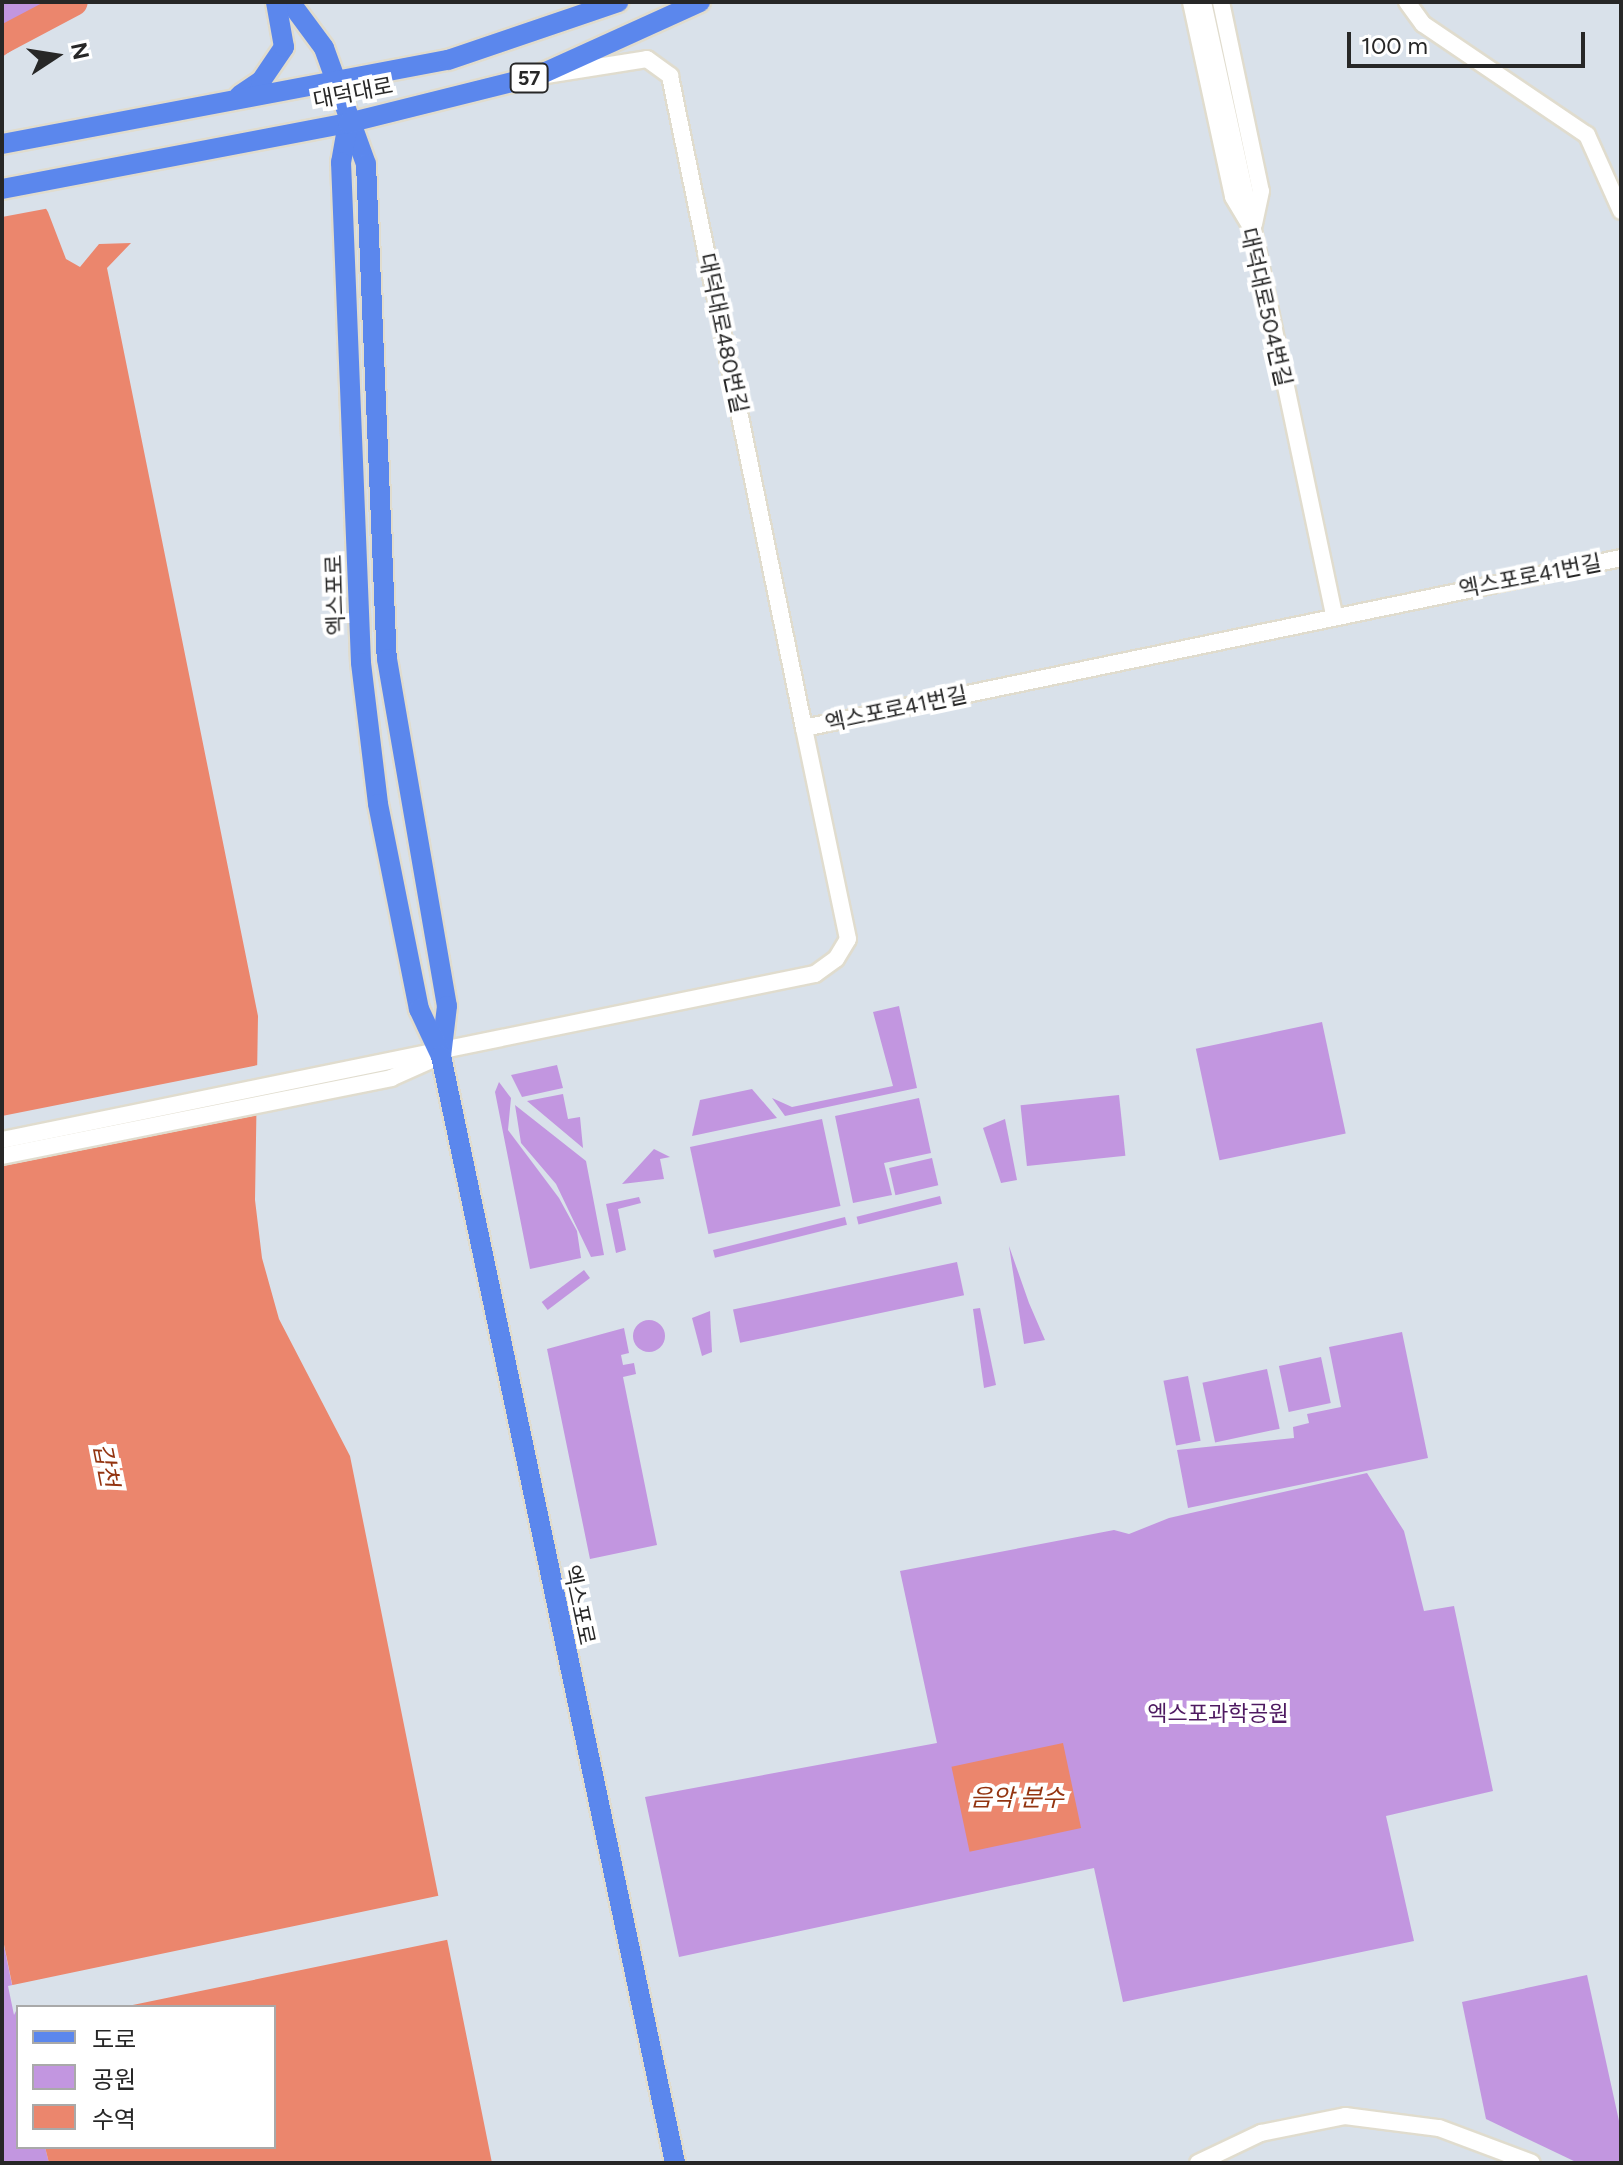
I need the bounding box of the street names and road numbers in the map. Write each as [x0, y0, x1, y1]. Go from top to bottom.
road number: 57 [509, 62, 549, 94]
street label: 대덕대로 [311, 72, 395, 114]
street label: 대덕대로504번길 [1235, 225, 1297, 389]
street label: 대덕대로480번길 [693, 251, 753, 415]
street label: 엑스포로41번길 [1457, 549, 1603, 603]
street label: 엑스포로 [320, 554, 350, 636]
street label: 엑스포로41번길 [823, 681, 969, 737]
street label: 엑스포로 [558, 1563, 600, 1647]

